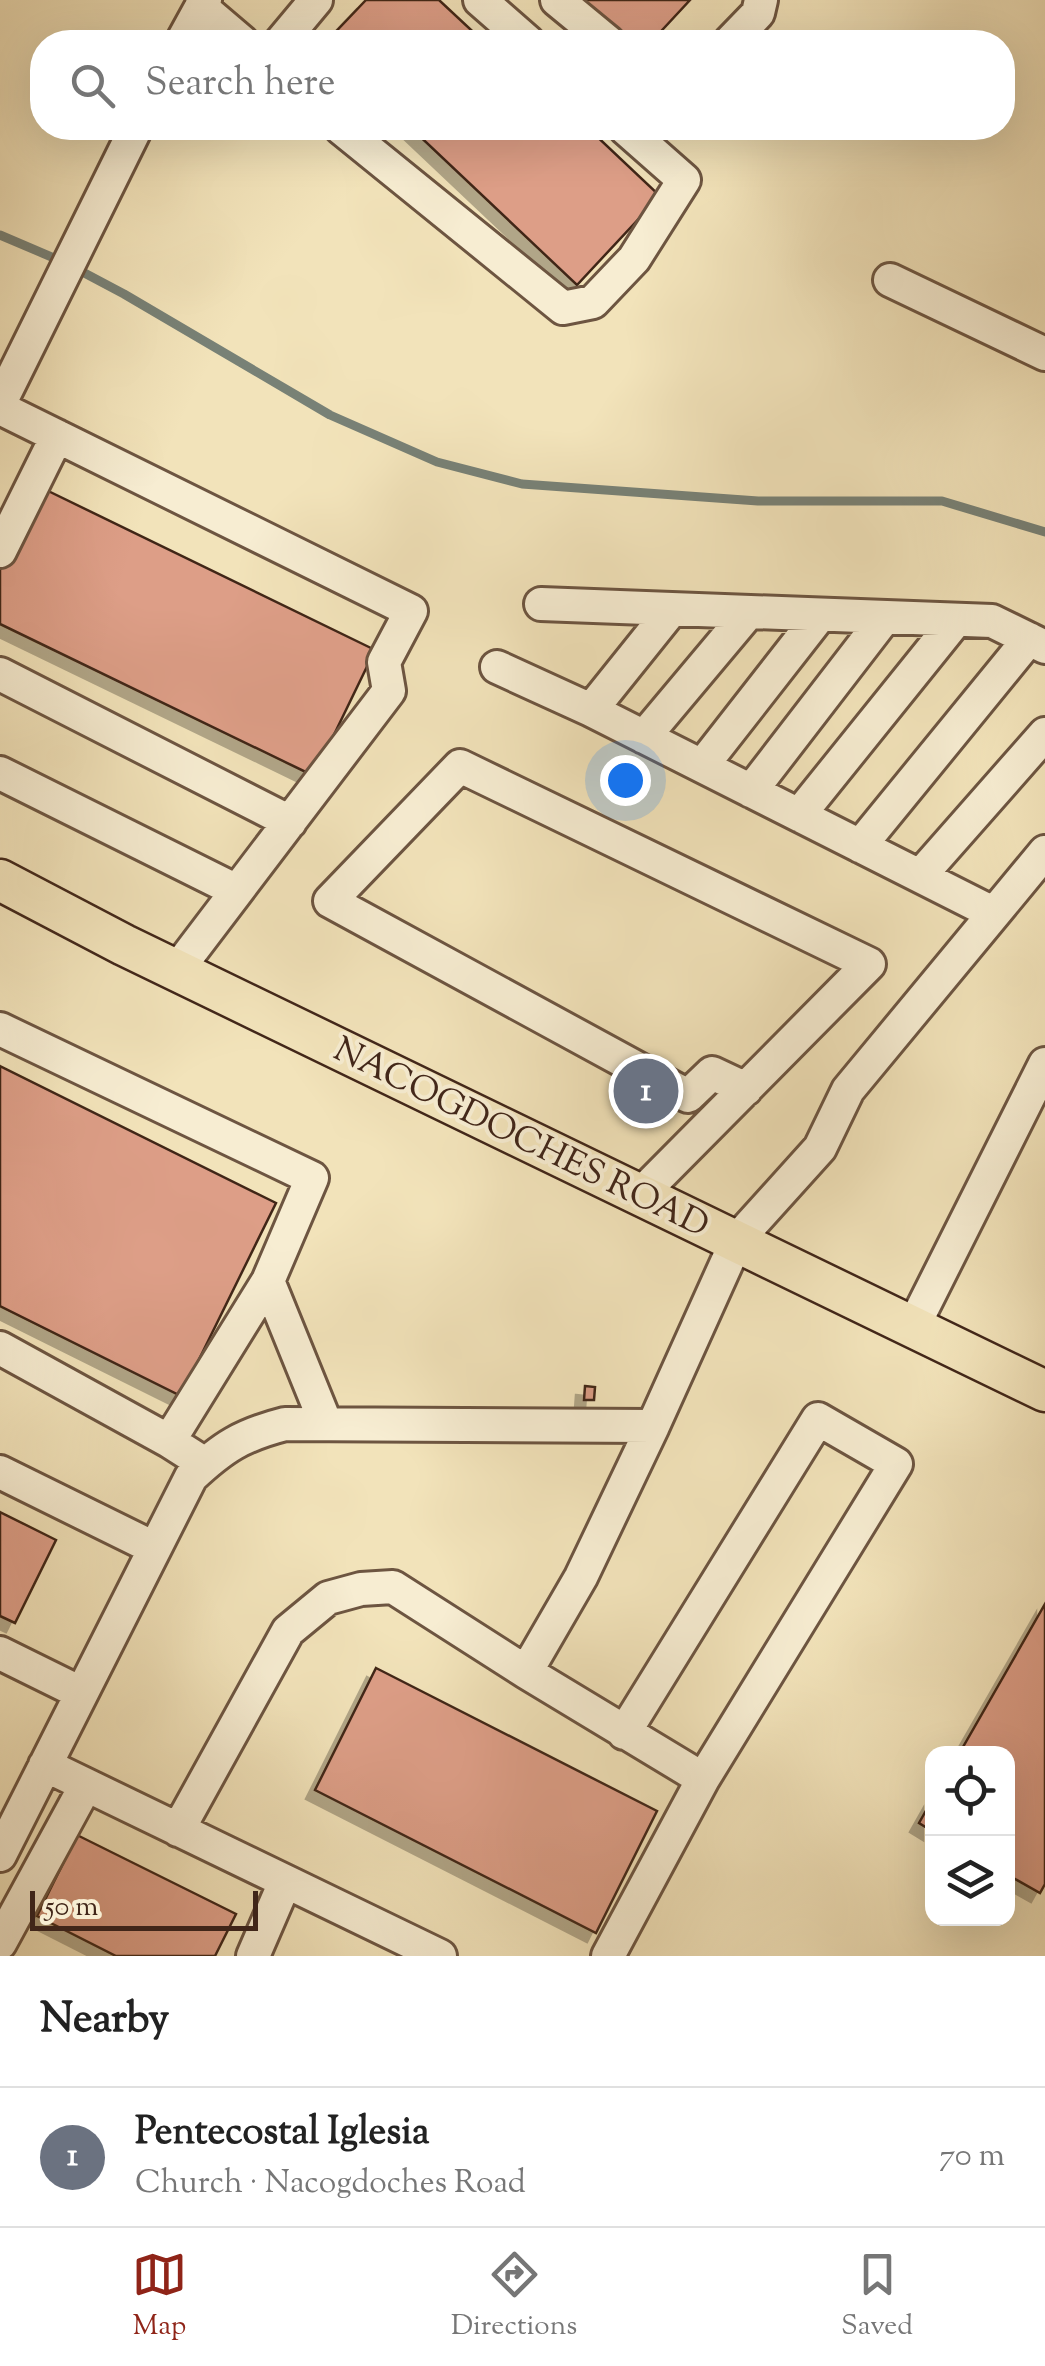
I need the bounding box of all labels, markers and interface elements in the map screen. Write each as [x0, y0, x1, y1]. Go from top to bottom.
search box [30, 30, 1015, 140]
icon: search [65, 58, 120, 113]
text: Search here [145, 58, 336, 112]
your location [600, 755, 651, 806]
street label: NACOGDOCHES ROAD [324, 1026, 717, 1252]
pin: 1 [614, 1054, 678, 1128]
map controls [925, 1746, 1015, 1926]
button: locate [925, 1746, 1015, 1836]
button: layers [925, 1836, 1015, 1926]
scale bar [30, 1886, 258, 1930]
text: 50 m [45, 1888, 99, 1928]
text: Nearby [40, 1991, 169, 2051]
text: Pentecostal Iglesia [135, 2107, 430, 2161]
text: 1 [67, 2134, 78, 2180]
text: 70 m [939, 2134, 1005, 2180]
text: Church · Nacogdoches Road [135, 2161, 526, 2207]
tab: Map [132, 2247, 187, 2347]
tab: Directions [451, 2247, 577, 2347]
tab: Saved [841, 2247, 913, 2347]

